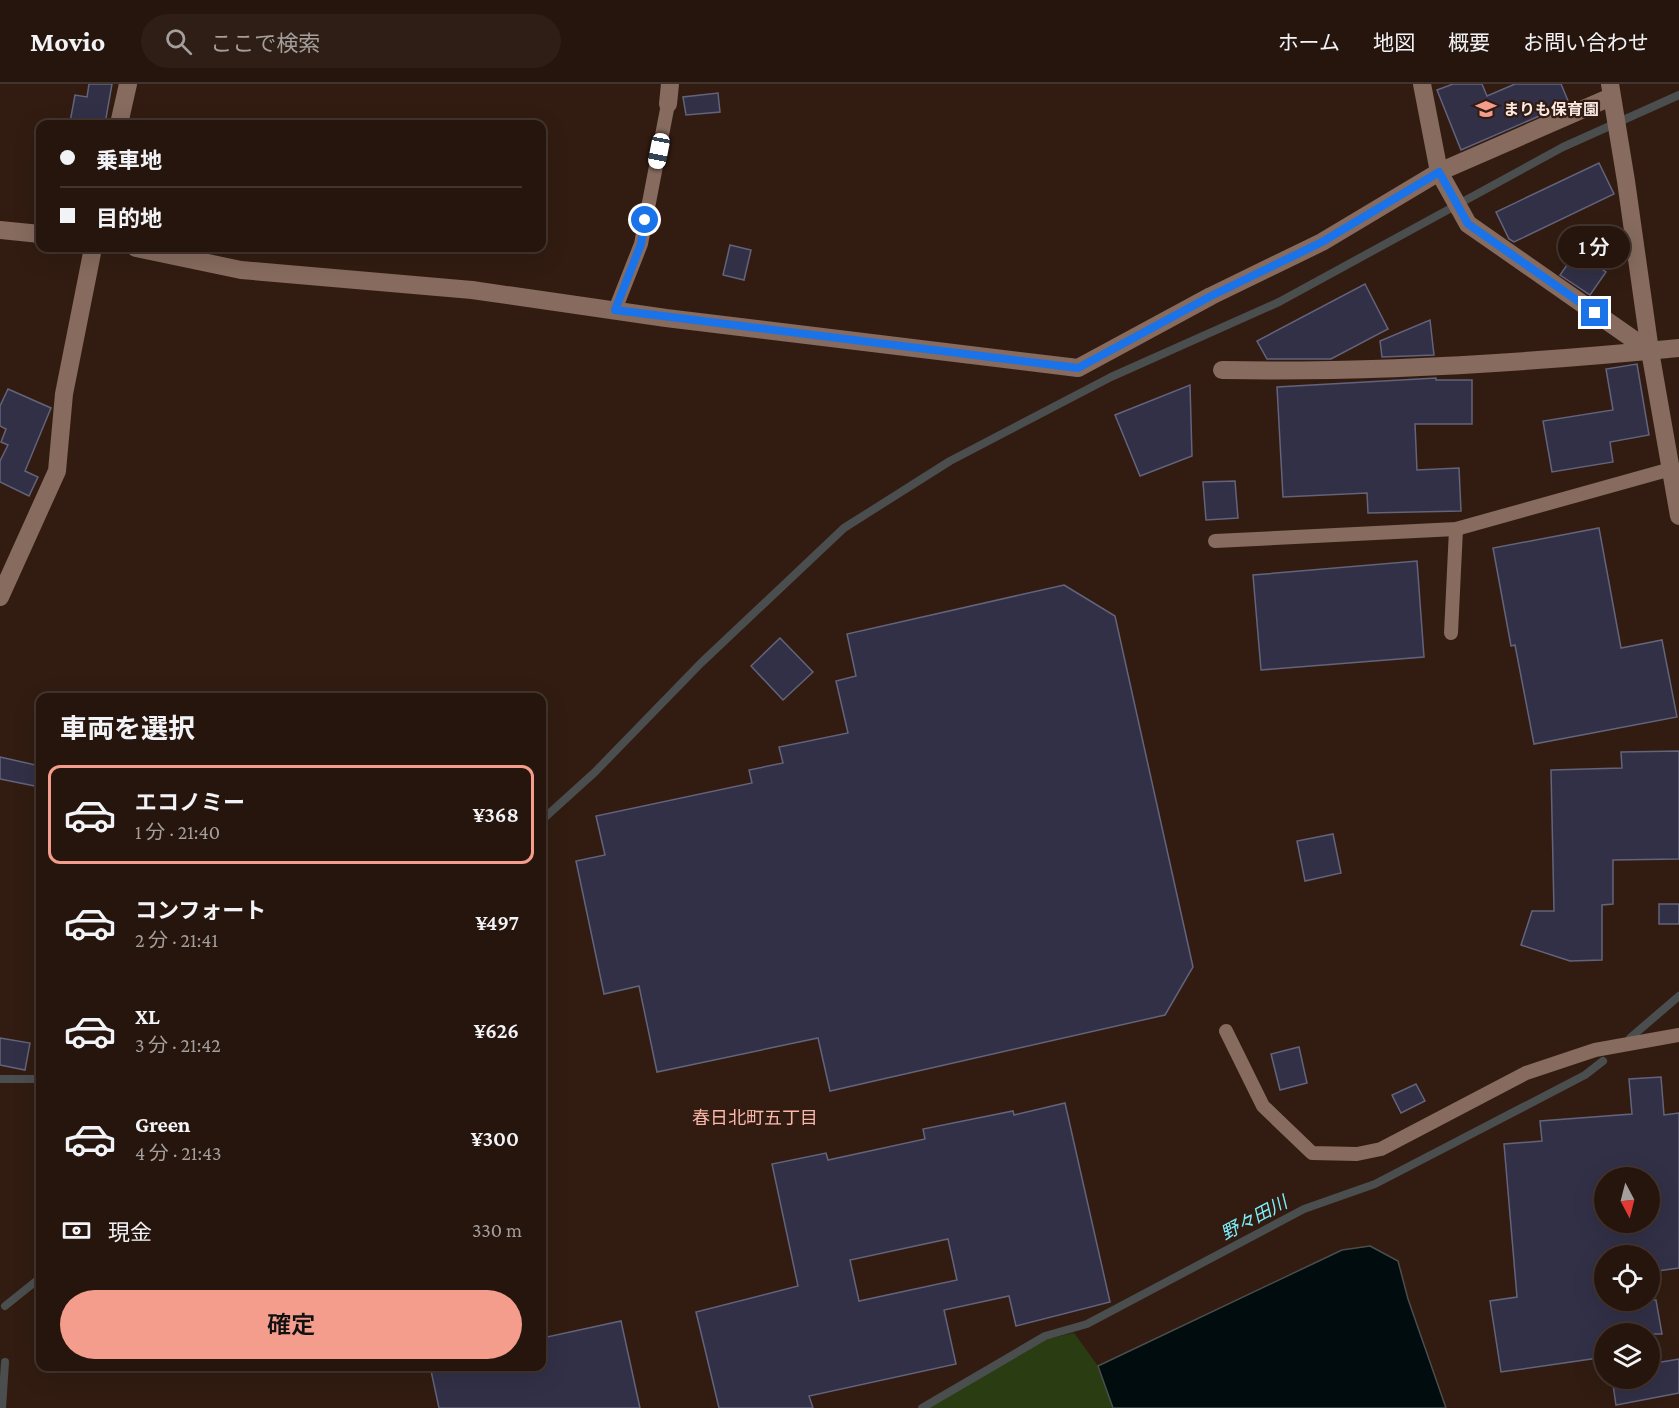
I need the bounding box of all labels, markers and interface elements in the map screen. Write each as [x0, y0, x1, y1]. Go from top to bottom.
search box [141, 14, 561, 68]
icon: search [162, 25, 195, 58]
text: Movio [30, 26, 105, 57]
text: ここで検索 [210, 31, 320, 56]
text: ホーム [1278, 31, 1340, 55]
text: 地図 [1373, 31, 1415, 55]
text: 概要 [1448, 31, 1490, 55]
text: お問い合わせ [1523, 31, 1649, 55]
school or university icon: まりも保育園 [1474, 97, 1498, 121]
place label: まりも保育園 [1503, 101, 1599, 118]
car [647, 132, 671, 170]
text: 乗車地 [96, 148, 162, 173]
text: 目的地 [96, 206, 162, 231]
route start [631, 206, 658, 233]
callout: 1 分 [1559, 226, 1631, 268]
text: 1 分 [1579, 236, 1609, 258]
route end [1581, 299, 1608, 326]
text: 車両を選択 [60, 714, 195, 744]
icon: car [63, 788, 117, 842]
text: エコノミー [135, 790, 245, 815]
text: ¥368 [473, 802, 519, 827]
text: 1 分 · 21:40 [135, 821, 220, 843]
icon: car [63, 896, 117, 950]
text: コンフォート [135, 898, 266, 923]
text: ¥497 [475, 910, 519, 935]
text: 2 分 · 21:41 [135, 929, 218, 951]
icon: car [63, 1004, 117, 1058]
text: XL [135, 1004, 160, 1029]
text: ¥626 [474, 1018, 519, 1043]
text: 3 分 · 21:42 [135, 1034, 221, 1056]
district label: 春日北町五丁目 [692, 1108, 818, 1128]
icon: car [63, 1112, 117, 1166]
text: Green [135, 1112, 191, 1137]
text: ¥300 [471, 1126, 519, 1151]
text: 4 分 · 21:43 [135, 1142, 222, 1164]
north arrow [1594, 1167, 1660, 1233]
map controls [1594, 1167, 1660, 1389]
water label: 野々田川 [1218, 1191, 1292, 1244]
icon: cash [60, 1214, 93, 1247]
text: 330 m [472, 1219, 522, 1241]
text: 現金 [108, 1220, 152, 1245]
button: locate [1594, 1245, 1660, 1311]
button: 確定 [60, 1290, 522, 1359]
button: layers [1594, 1323, 1660, 1389]

